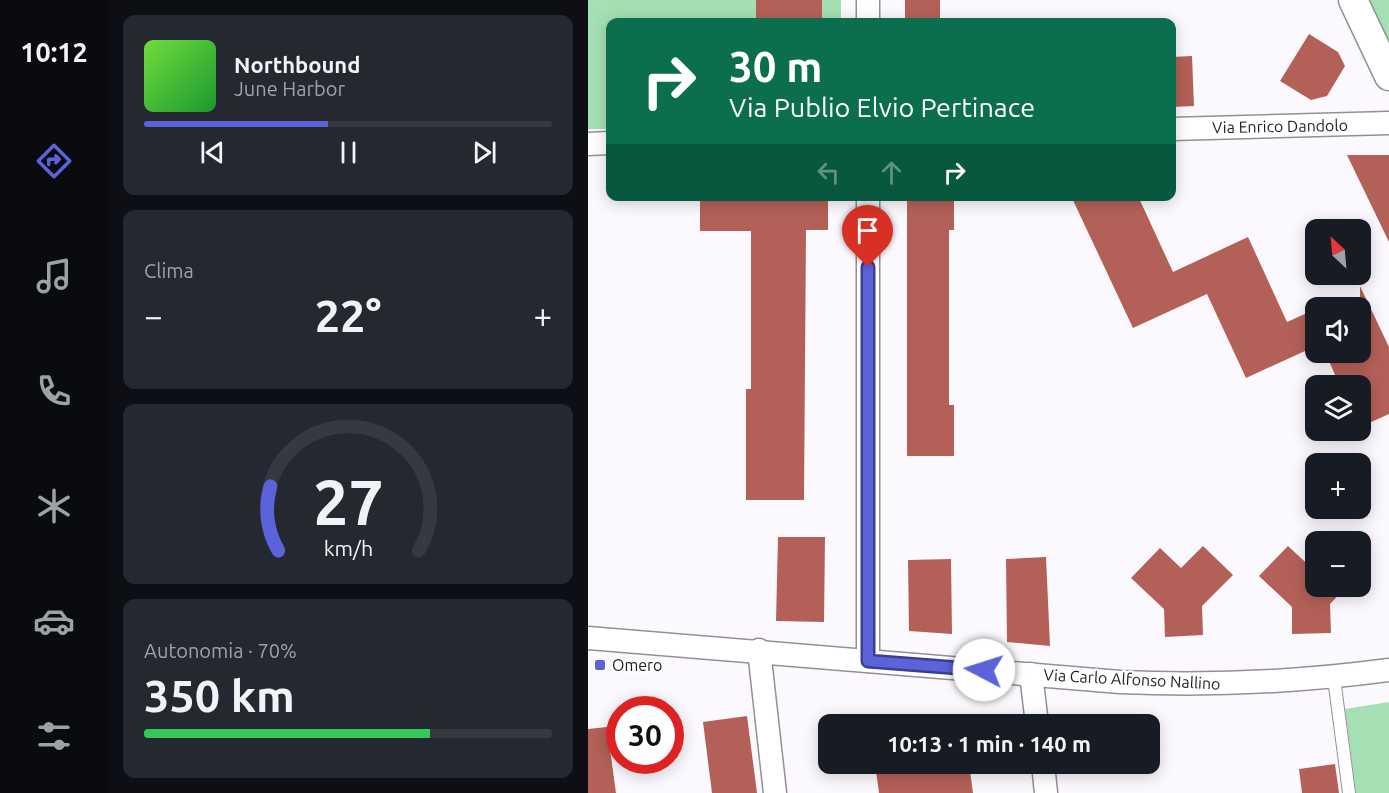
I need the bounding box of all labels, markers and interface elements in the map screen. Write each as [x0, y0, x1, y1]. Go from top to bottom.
text: 10:12 [20, 37, 88, 67]
icon: right [630, 42, 708, 120]
text: 30 m [729, 43, 823, 90]
text: Northbound [234, 52, 360, 77]
text: June Harbor [234, 77, 345, 100]
text: Via Publio Elvio Pertinace [729, 92, 1035, 122]
street label: Via Enrico Dandolo [1212, 116, 1348, 136]
icon: previous [196, 136, 229, 169]
icon: pause [332, 136, 365, 169]
icon: next [468, 136, 501, 169]
icon: directions [33, 140, 75, 182]
icon: left [812, 156, 845, 189]
icon: ahead [875, 156, 908, 189]
icon: right [938, 156, 971, 189]
pin [842, 205, 893, 267]
icon: arrive [851, 214, 884, 247]
north arrow [1305, 219, 1371, 285]
map controls [1305, 219, 1371, 597]
icon: music [33, 255, 75, 297]
text: Clima [144, 259, 194, 282]
text: 22° [315, 290, 381, 341]
text: − [144, 297, 163, 334]
text: + [533, 297, 552, 334]
button: sound [1305, 297, 1371, 363]
icon: phone [33, 370, 75, 412]
button: layers [1305, 375, 1371, 441]
button: + [1305, 453, 1371, 519]
text: 27 [313, 467, 383, 537]
icon: climate [33, 485, 75, 527]
button: − [1305, 531, 1371, 597]
text: km/h [323, 536, 373, 560]
icon: car [33, 600, 75, 642]
position arrow [952, 638, 1016, 702]
text: Autonomia · 70% [144, 639, 297, 662]
place label: Omero [612, 656, 662, 674]
marker: Omero [593, 658, 607, 672]
street label: Via Carlo Alfonso Nallino [1043, 665, 1221, 693]
text: 350 km [144, 670, 295, 721]
speed limit sign: 30 [606, 696, 684, 774]
icon: filters [33, 715, 75, 757]
text: 10:13 · 1 min · 140 m [887, 731, 1091, 756]

